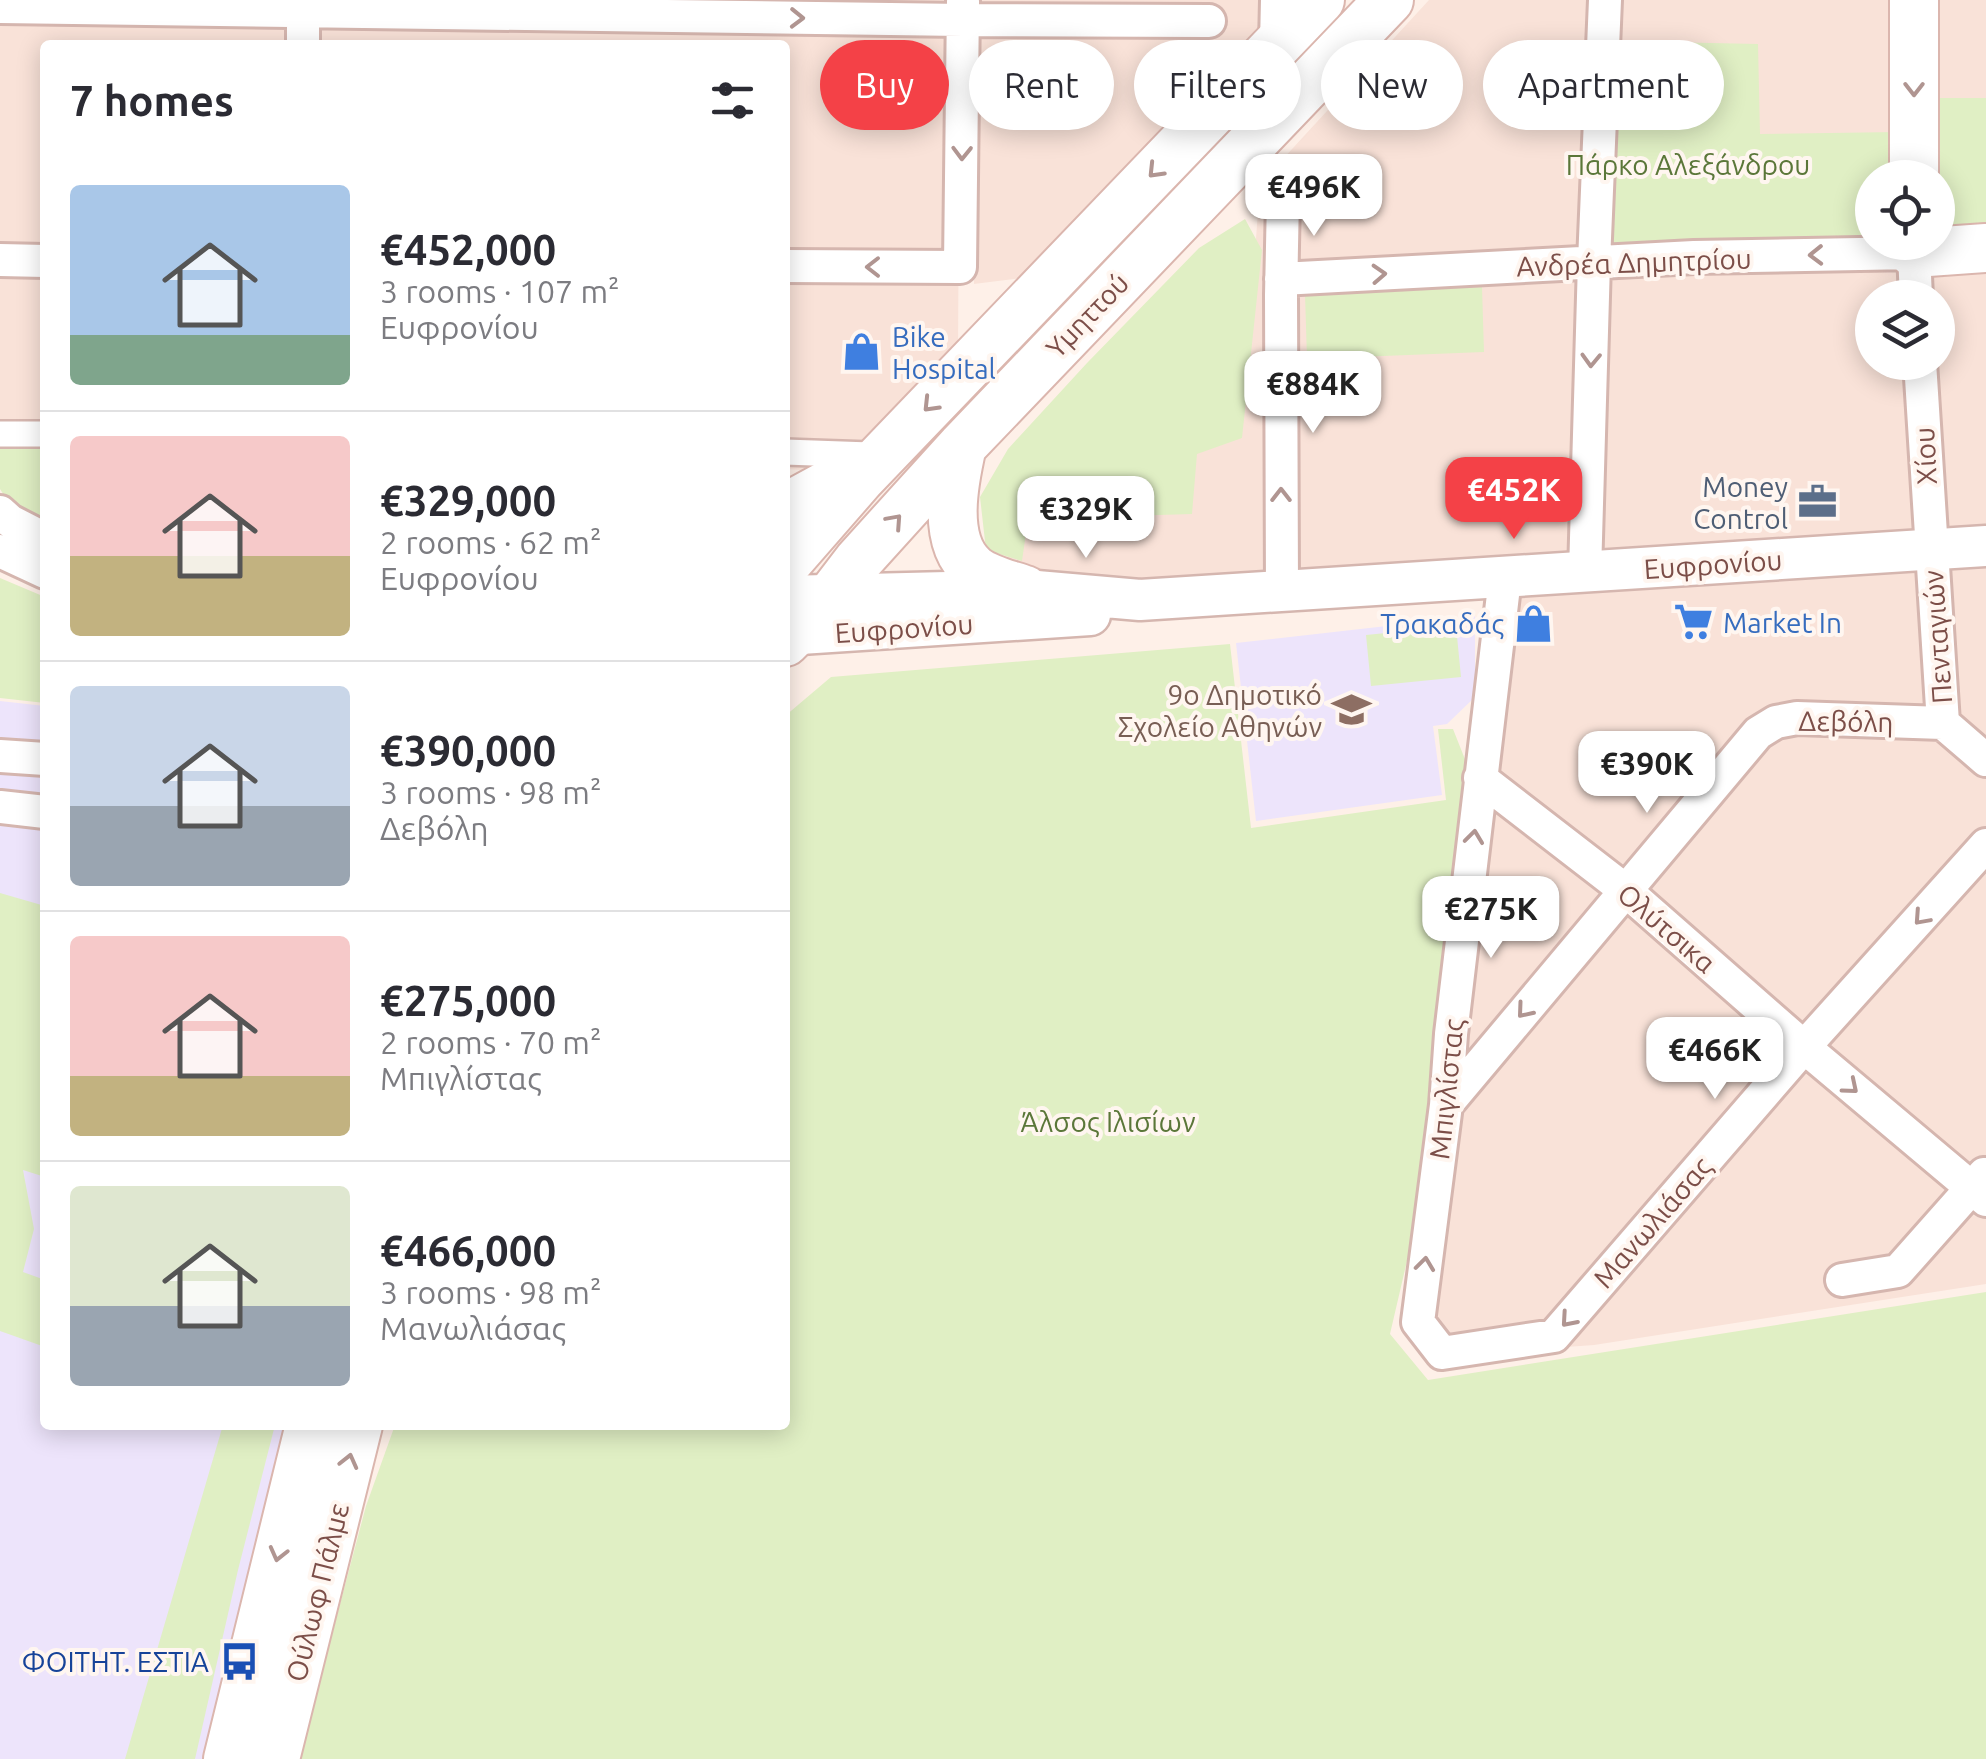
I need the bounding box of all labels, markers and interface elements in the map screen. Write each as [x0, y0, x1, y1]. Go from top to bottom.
one-way arrow [790, 7, 806, 29]
chip: Buy [820, 40, 949, 130]
chip: Rent [969, 40, 1114, 130]
chip: Filters [1134, 40, 1301, 130]
chip: New [1321, 40, 1463, 130]
chip: Apartment [1483, 40, 1724, 130]
icon: filters [705, 73, 760, 128]
text: 7 homes [70, 77, 234, 124]
one-way arrow [1903, 82, 1925, 97]
one-way arrow [951, 145, 972, 161]
park label: Πάρκο Αλεξάνδρου [1566, 149, 1810, 181]
pin: €496K [1244, 154, 1384, 239]
one-way arrow [1149, 160, 1167, 178]
map controls [1855, 160, 1955, 380]
button: locate [1855, 160, 1955, 260]
text: €496K [1267, 168, 1361, 204]
icon: home [150, 225, 270, 345]
text: €452,000 [380, 226, 556, 273]
street label: Ανδρέα Δημητρίου [1516, 242, 1752, 282]
one-way arrow [1808, 244, 1824, 266]
one-way arrow [864, 256, 880, 277]
one-way arrow [1371, 264, 1387, 285]
street label: Υμηττού [1039, 267, 1135, 363]
text: 3 rooms · 107 m² [380, 273, 620, 309]
button: layers [1855, 280, 1955, 380]
text: Ευφρονίου [380, 309, 539, 345]
place label: Bike Hospital [892, 321, 996, 384]
shop icon: Bike Hospital [841, 331, 883, 373]
pin: €884K [1243, 351, 1383, 436]
one-way arrow [1581, 352, 1602, 368]
text: €884K [1266, 365, 1360, 401]
one-way arrow [924, 394, 942, 412]
street label: Χίου [1908, 426, 1942, 486]
pin: €452K [1444, 457, 1584, 542]
text: €452K [1467, 471, 1561, 507]
place label: Money Control [1693, 471, 1788, 534]
icon: home [150, 476, 270, 596]
pin: €329K [1016, 476, 1156, 561]
text: €329,000 [380, 477, 556, 524]
office icon: Money Control [1797, 481, 1839, 523]
one-way arrow [1270, 486, 1292, 502]
text: €329K [1039, 490, 1133, 526]
one-way arrow [883, 514, 901, 533]
text: 2 rooms · 62 m² [380, 524, 601, 560]
street label: Ευφρονίου [1643, 544, 1783, 584]
text: Ευφρονίου [380, 560, 539, 596]
street label: Πενταγιών [1917, 569, 1957, 705]
supermarket icon: Market In [1672, 601, 1714, 643]
shop icon: Τρακαδάς [1513, 602, 1555, 644]
place label: Market In [1723, 607, 1842, 638]
street label: Ευφρονίου [834, 608, 974, 648]
place label: Τρακαδάς [1380, 608, 1504, 640]
place label: 9ο Δημοτικό Σχολείο Αθηνών [1118, 679, 1322, 742]
school or university icon: 9ο Δημοτικό Σχολείο Αθηνών [1331, 689, 1373, 731]
street label: Δεβόλη [1798, 705, 1894, 737]
icon: home [150, 726, 270, 846]
text: €390,000 [380, 727, 556, 774]
pin: €390K [1577, 731, 1717, 816]
text: €390K [1600, 745, 1694, 781]
text: 3 rooms · 98 m² [380, 774, 601, 810]
text: Δεβόλη [380, 810, 489, 846]
one-way arrow [1463, 829, 1484, 845]
pin: €275K [1421, 876, 1561, 961]
street label: Ολύτσικα [1612, 877, 1722, 979]
text: €275K [1444, 890, 1538, 926]
one-way arrow [1914, 906, 1932, 925]
icon: home [150, 976, 270, 1096]
text: €275,000 [380, 977, 556, 1024]
one-way arrow [1518, 1000, 1536, 1018]
street label: Μπιγλίστας [1423, 1017, 1470, 1161]
pin: €466K [1645, 1017, 1785, 1102]
text: 2 rooms · 70 m² [380, 1024, 601, 1060]
text: €466K [1668, 1031, 1762, 1067]
text: Μπιγλίστας [380, 1060, 541, 1096]
one-way arrow [1840, 1075, 1858, 1093]
park label: Άλσος Ιλισίων [1020, 1106, 1196, 1138]
street label: Μανωλιάσας [1587, 1150, 1718, 1294]
icon: home [150, 1226, 270, 1346]
text: €466,000 [380, 1227, 556, 1274]
one-way arrow [1414, 1256, 1435, 1272]
text: 3 rooms · 98 m² [380, 1274, 601, 1310]
one-way arrow [1561, 1308, 1579, 1326]
text: Μανωλιάσας [380, 1310, 566, 1346]
one-way arrow [338, 1453, 359, 1470]
street label: Ούλωφ Πάλμε [280, 1499, 354, 1685]
one-way arrow [269, 1545, 290, 1562]
bus stop icon: ΦΟΙΤΗΤ. ΕΣΤΙΑ [218, 1640, 260, 1682]
place label: ΦΟΙΤΗΤ. ΕΣΤΙΑ [22, 1646, 209, 1677]

